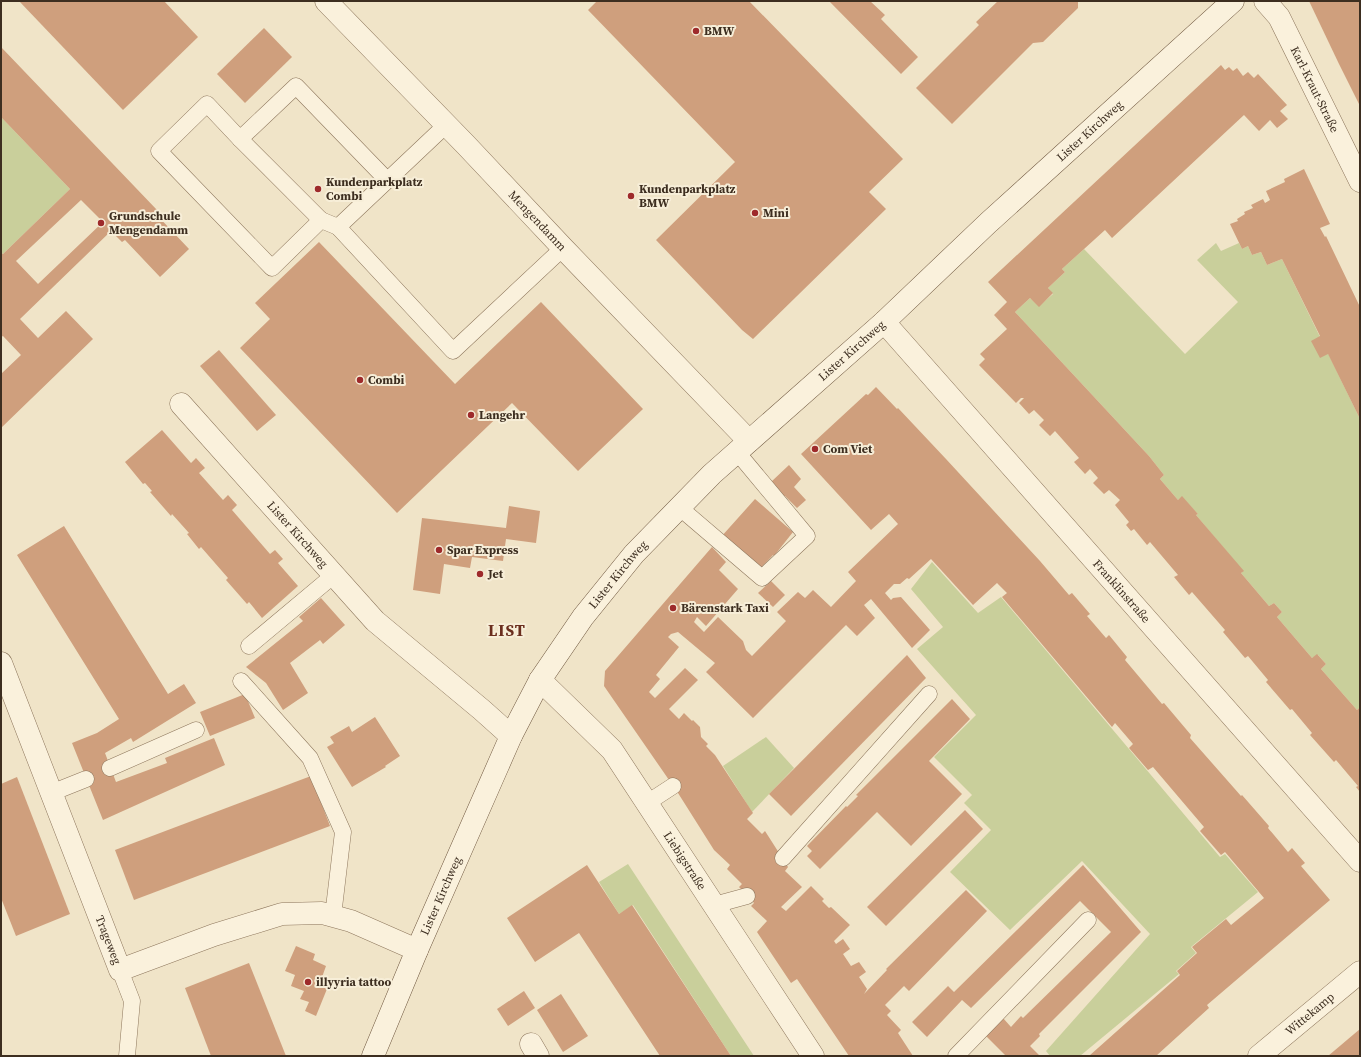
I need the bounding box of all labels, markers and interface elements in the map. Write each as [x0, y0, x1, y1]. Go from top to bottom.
place label: BMW [704, 23, 734, 39]
marker: BMW [691, 26, 701, 36]
street label: Karl-Kraut-Straße [1287, 44, 1343, 135]
street label: Lister Kirchweg [1053, 97, 1126, 165]
place label: Kundenparkplatz Combi [326, 174, 423, 204]
place label: Kundenparkplatz BMW [639, 181, 736, 211]
marker: Kundenparkplatz Combi [313, 184, 323, 194]
street label: Mengendamm [505, 187, 570, 255]
marker: Kundenparkplatz BMW [626, 191, 636, 201]
place label: Mini [763, 205, 789, 221]
place label: Grundschule Mengendamm [109, 208, 188, 238]
marker: Mini [750, 208, 760, 218]
marker: Grundschule Mengendamm [96, 218, 106, 228]
street label: Lister Kirchweg [815, 317, 889, 384]
place label: Combi [368, 372, 404, 388]
marker: Combi [355, 375, 365, 385]
place label: Langehr [479, 407, 525, 423]
marker: Langehr [466, 410, 476, 420]
place label: Com Viet [823, 441, 873, 457]
marker: Com Viet [810, 444, 820, 454]
street label: Lister Kirchweg [264, 498, 332, 571]
street label: Lister Kirchweg [585, 537, 651, 612]
place label: Spar Express [447, 542, 519, 558]
marker: Spar Express [434, 545, 444, 555]
street label: Franklinstraße [1089, 556, 1154, 626]
place label: Jet [487, 566, 504, 582]
marker: Jet [475, 569, 485, 579]
place label: Bärenstark Taxi [681, 600, 769, 616]
marker: Bärenstark Taxi [668, 603, 678, 613]
district label: LIST [488, 619, 526, 641]
street label: Liebigstraße [660, 828, 710, 893]
street label: Lister Kirchweg [417, 854, 465, 938]
street label: Trageweg [92, 913, 125, 967]
place label: illyyria tattoo [316, 974, 392, 990]
marker: illyyria tattoo [303, 977, 313, 987]
street label: Wittekamp [1282, 989, 1338, 1039]

